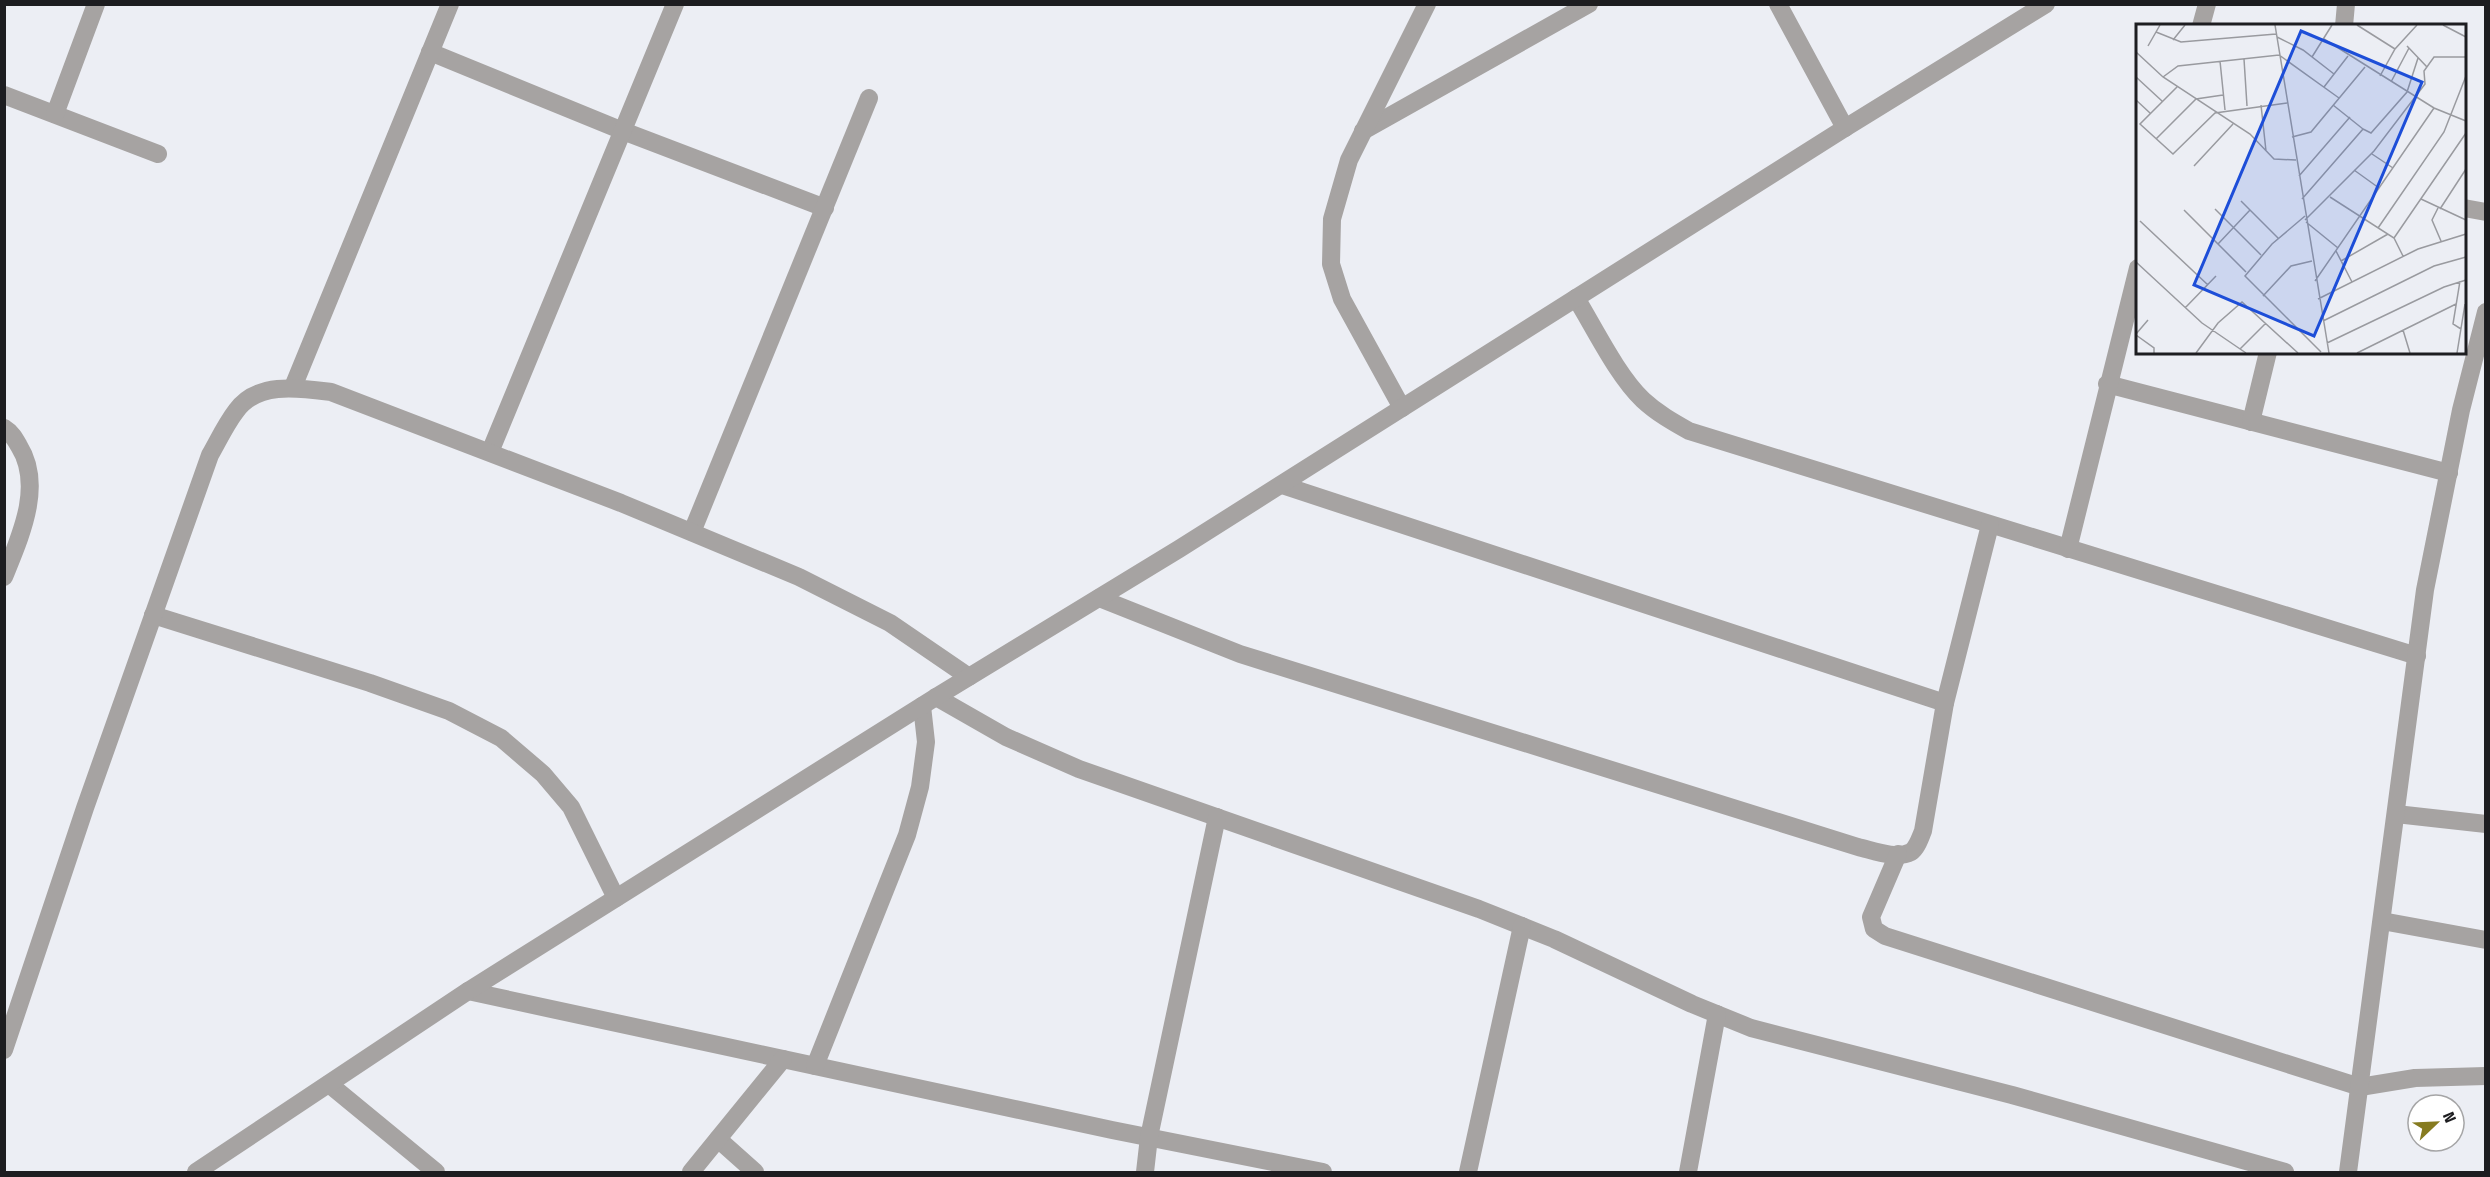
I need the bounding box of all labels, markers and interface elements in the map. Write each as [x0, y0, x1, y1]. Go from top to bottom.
inset map [2136, 24, 2466, 354]
north arrow [2406, 1093, 2466, 1153]
text: N [2439, 1109, 2460, 1125]

